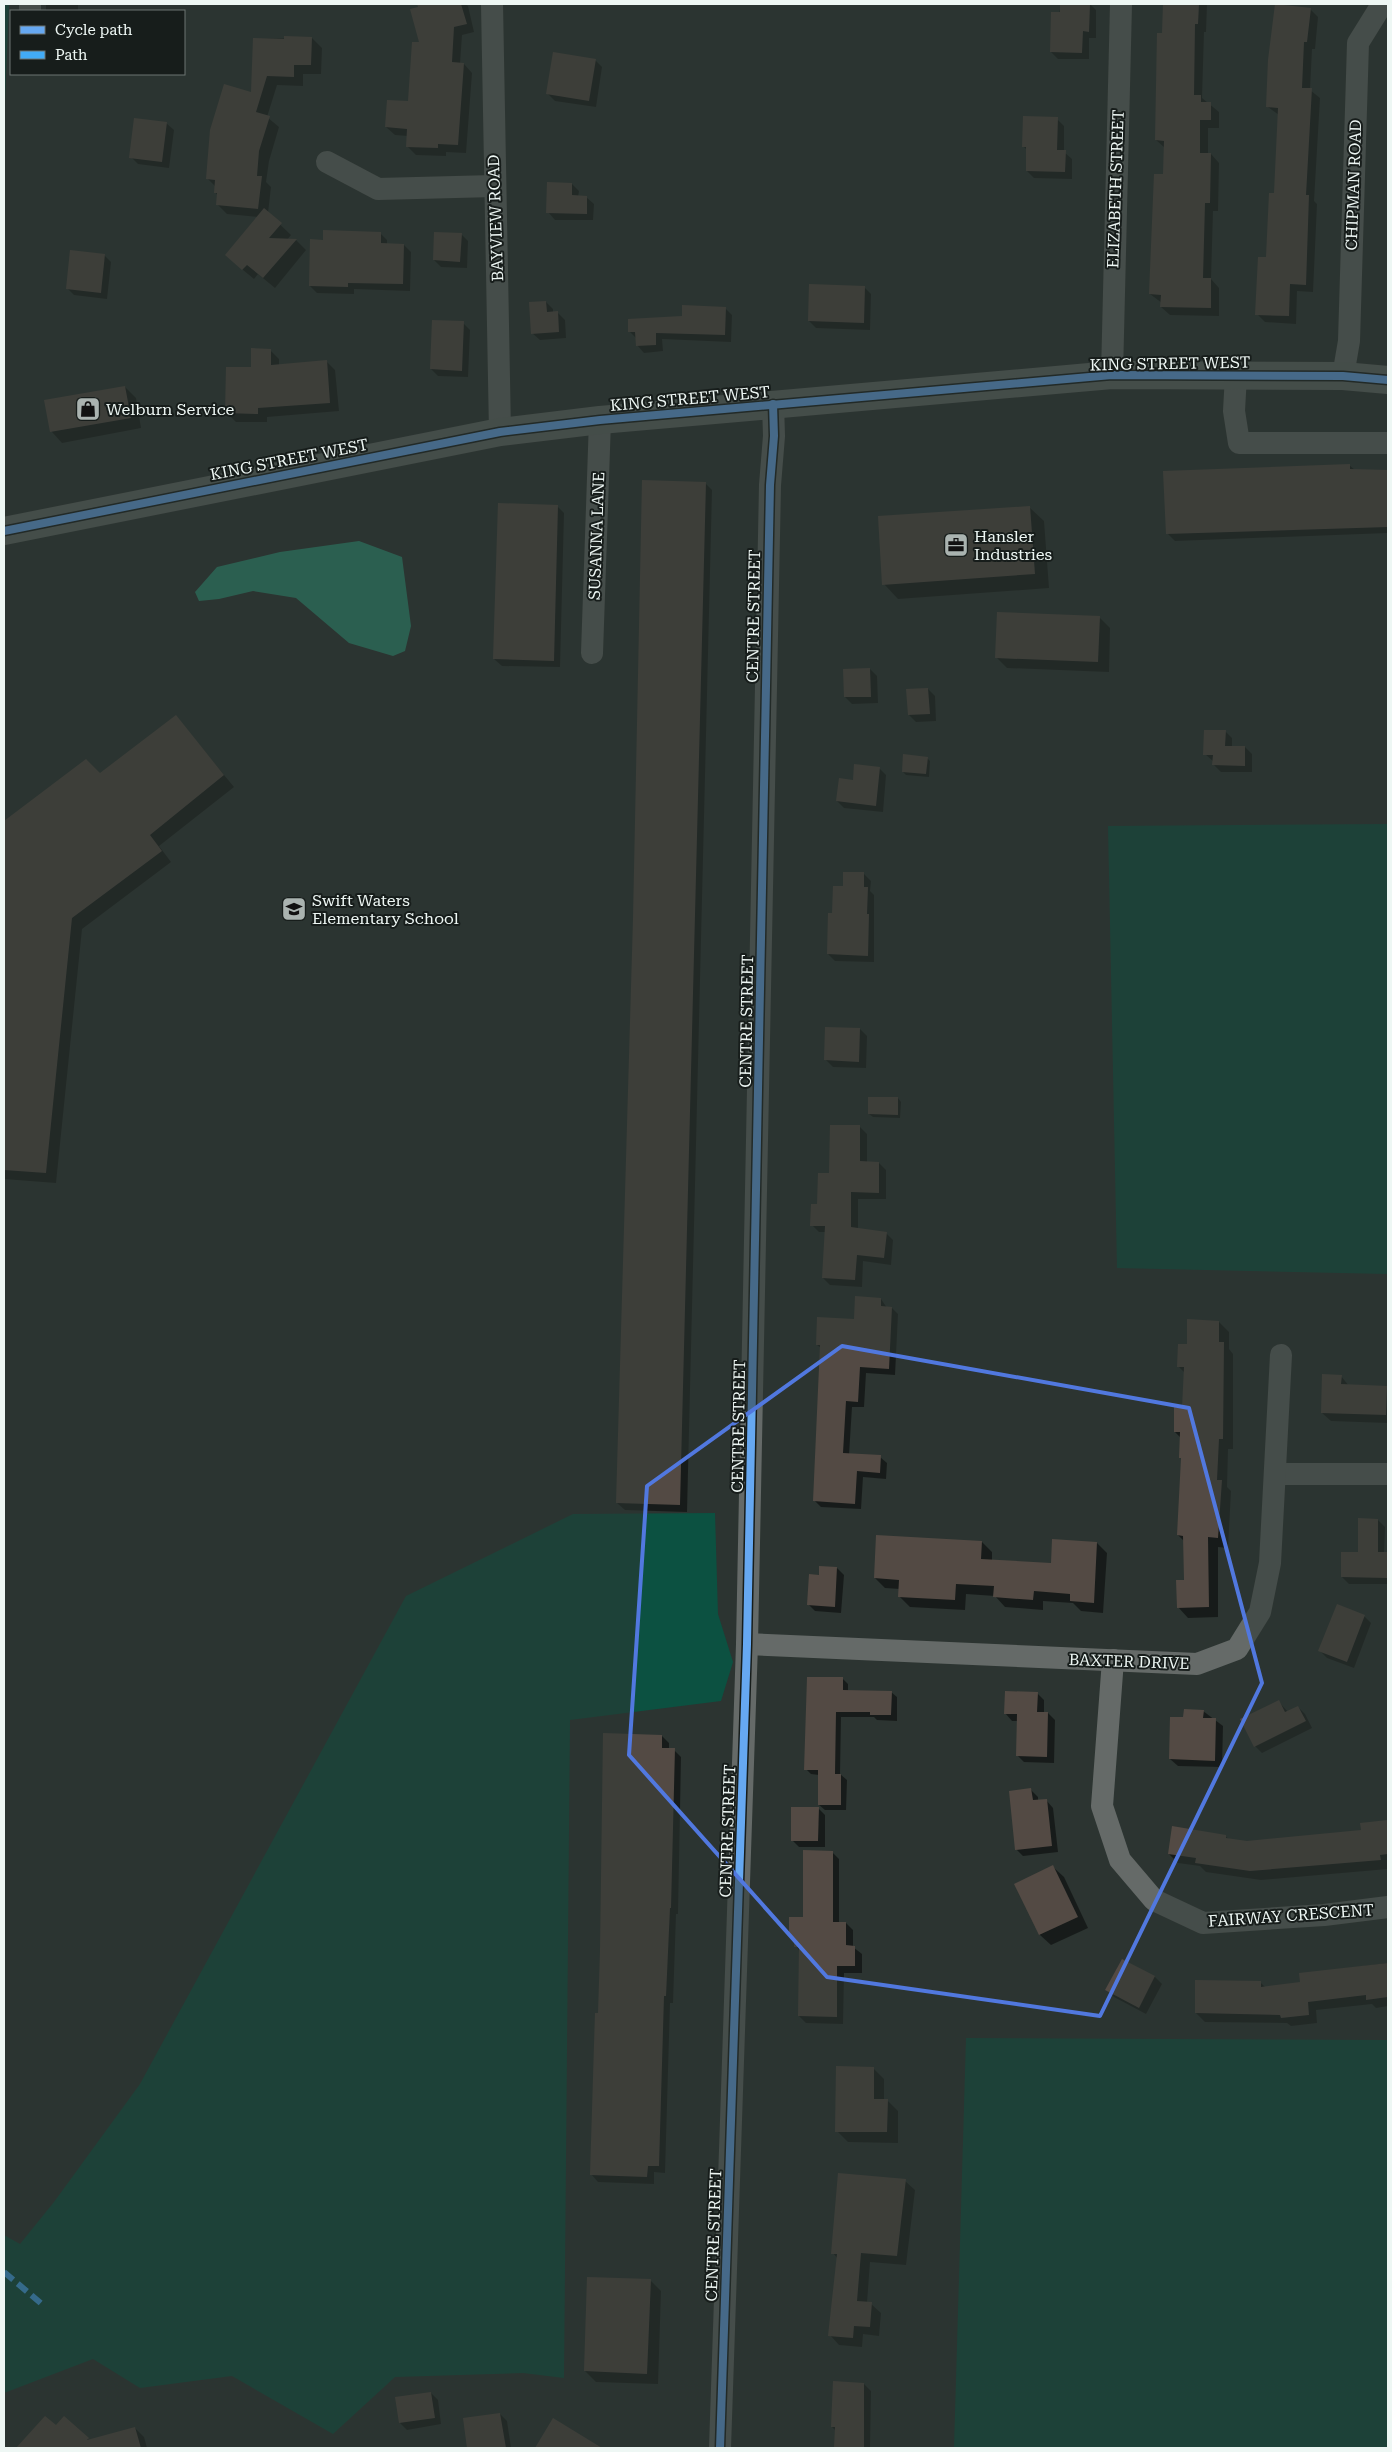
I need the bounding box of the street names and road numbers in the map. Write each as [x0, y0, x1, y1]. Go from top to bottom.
street label: ELIZABETH STREET [1103, 109, 1128, 269]
street label: CHIPMAN ROAD [1342, 119, 1365, 251]
street label: BAYVIEW ROAD [484, 154, 507, 282]
street label: KING STREET WEST [1090, 353, 1251, 374]
street label: KING STREET WEST [609, 382, 771, 415]
street label: KING STREET WEST [209, 435, 370, 484]
street label: SUSANNA LANE [585, 472, 608, 600]
street label: CENTRE STREET [743, 549, 764, 683]
street label: CENTRE STREET [736, 954, 757, 1088]
street label: CENTRE STREET [728, 1359, 749, 1493]
street label: BAXTER DRIVE [1068, 1650, 1190, 1673]
street label: CENTRE STREET [716, 1764, 739, 1898]
street label: FAIRWAY CRESCENT [1208, 1900, 1375, 1931]
street label: CENTRE STREET [702, 2168, 725, 2302]

